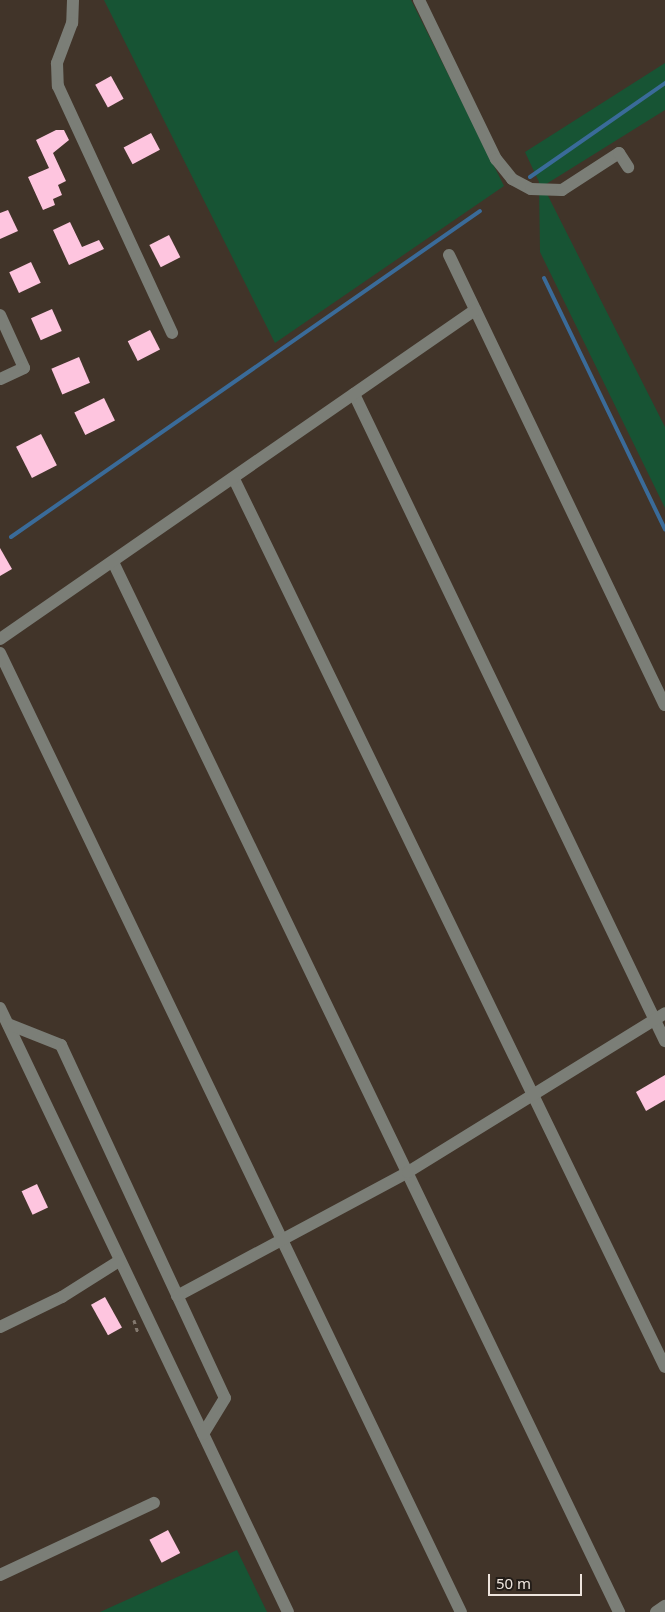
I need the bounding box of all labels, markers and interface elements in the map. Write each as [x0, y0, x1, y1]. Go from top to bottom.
scale bar [490, 1564, 584, 1596]
text: 50 m [496, 1573, 531, 1593]

